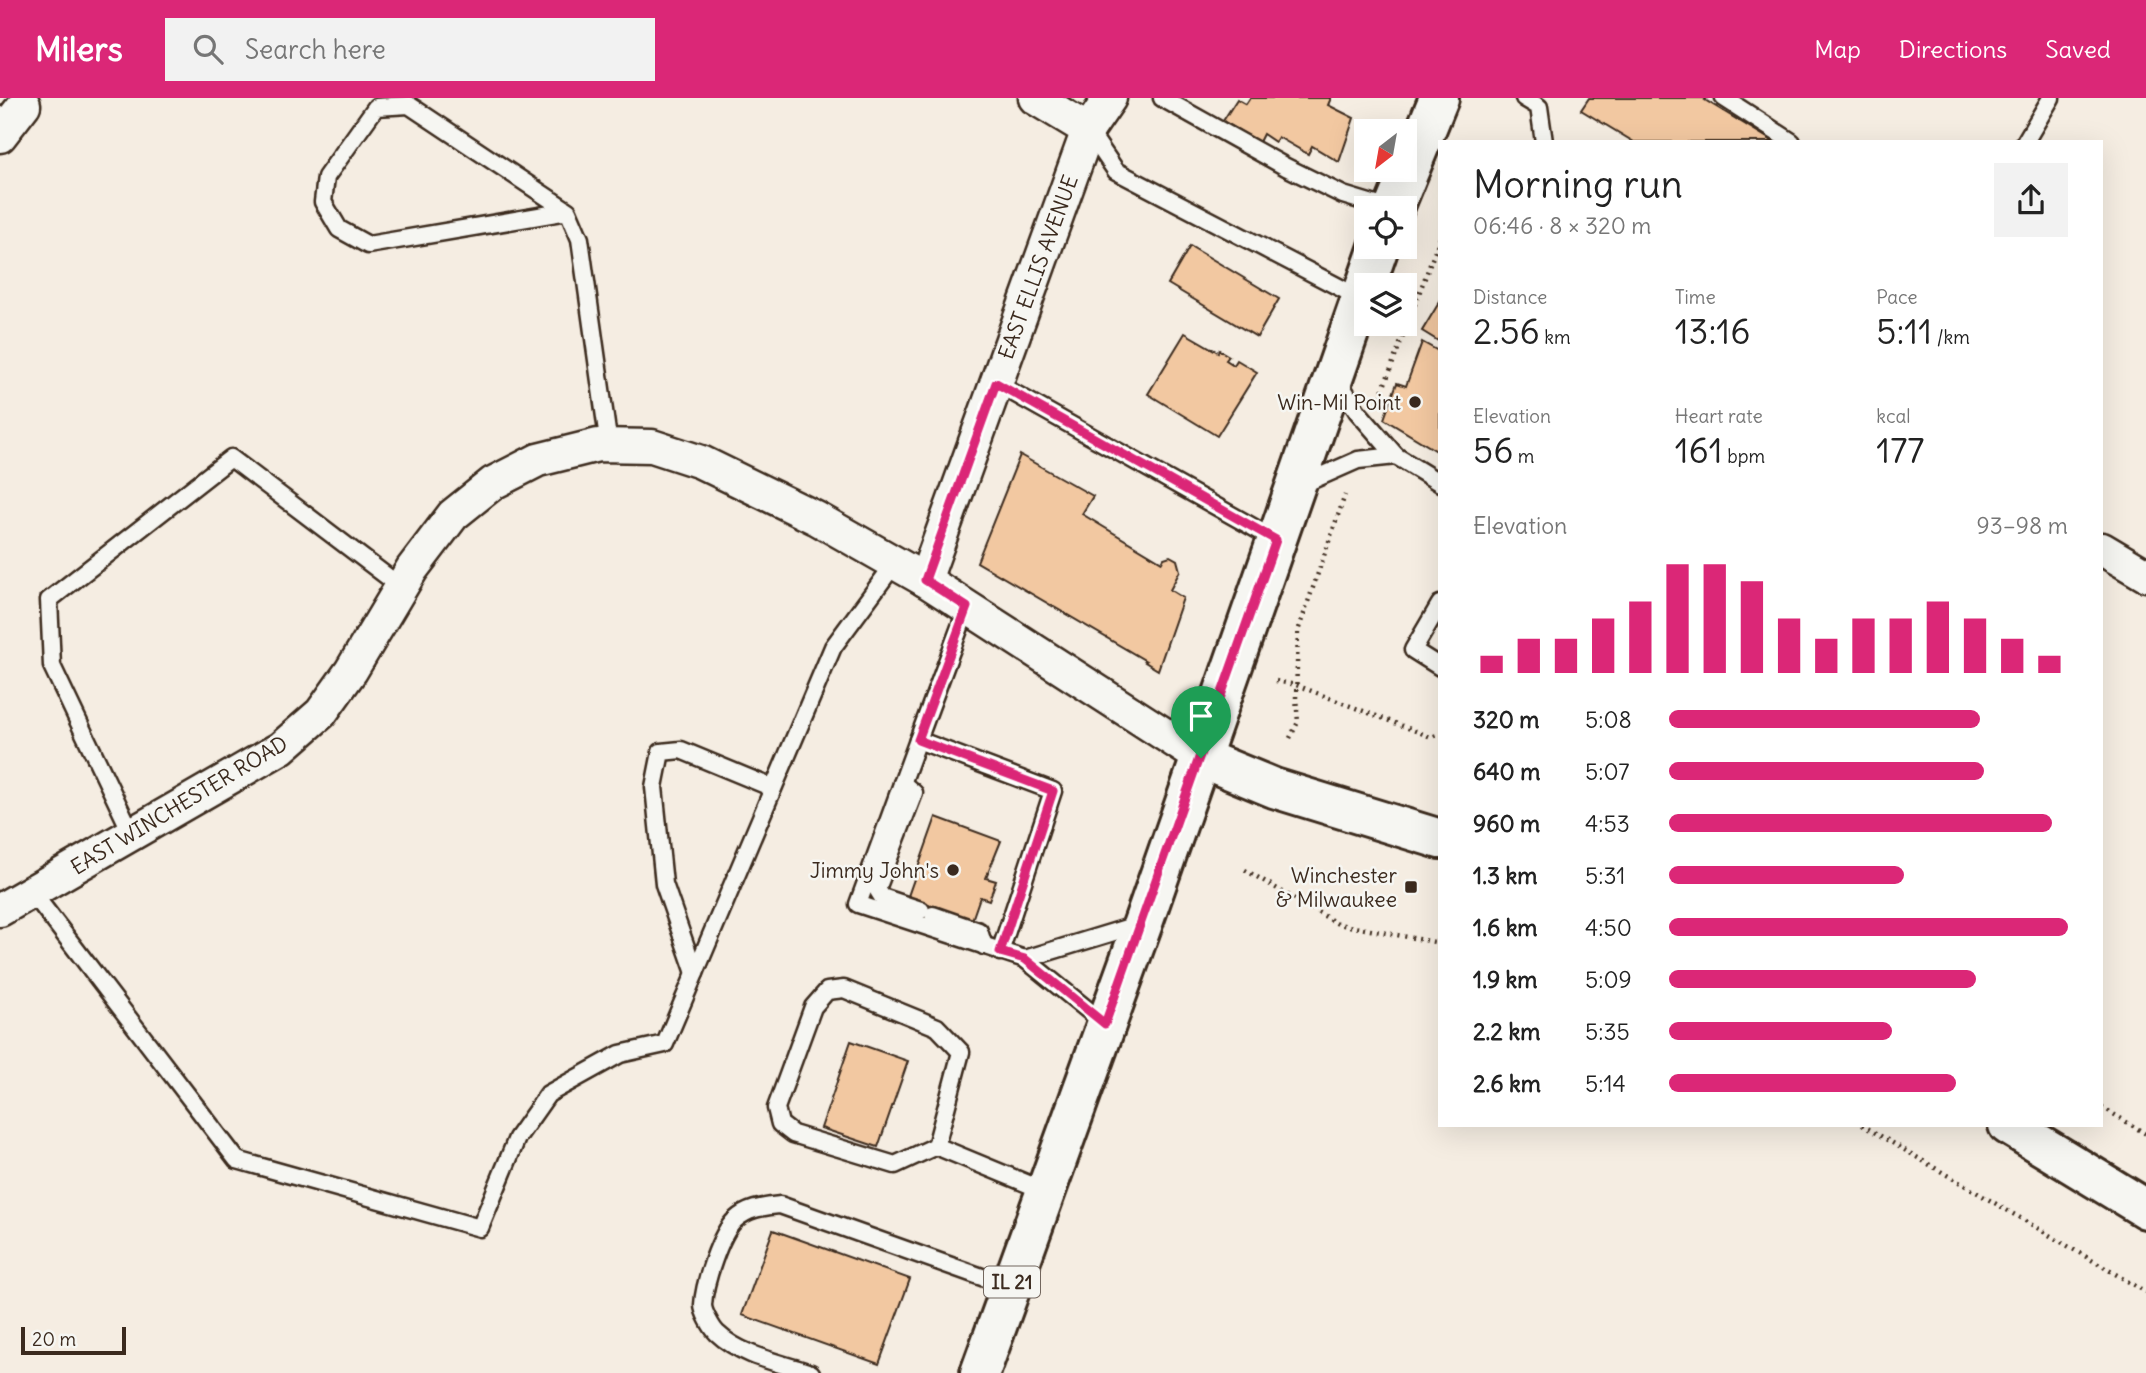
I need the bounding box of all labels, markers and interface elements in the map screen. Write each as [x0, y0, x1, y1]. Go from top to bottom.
search box [165, 18, 655, 81]
text: Milers [35, 28, 123, 70]
icon: search [189, 30, 227, 68]
text: Search here [245, 33, 386, 66]
text: Map [1814, 34, 1861, 64]
text: Directions [1899, 34, 2007, 64]
text: Saved [2045, 34, 2111, 64]
north arrow [1354, 119, 1418, 182]
map controls [1354, 119, 1417, 336]
text: Morning run [1473, 161, 1683, 208]
button: share [1994, 163, 2068, 237]
street label: EAST ELLIS AVENUE [992, 171, 1084, 363]
button: locate [1354, 196, 1417, 259]
text: 06:46 · 8 × 320 m [1473, 211, 1651, 240]
button: layers [1354, 273, 1417, 336]
text: Distance [1473, 285, 1547, 309]
text: Time [1675, 285, 1716, 309]
text: Pace [1876, 285, 1918, 309]
text: 2.56 [1473, 309, 1540, 353]
text: 13:16 [1675, 309, 1750, 353]
text: 5:11 [1876, 309, 1932, 353]
text: km [1540, 325, 1571, 349]
text: /km [1932, 325, 1970, 349]
place label: Win-Mil Point [1277, 389, 1401, 416]
marker: Win-Mil Point [1407, 394, 1423, 410]
text: Elevation [1473, 404, 1551, 428]
text: Heart rate [1675, 404, 1763, 428]
text: kcal [1876, 404, 1911, 428]
text: 56 [1473, 428, 1513, 472]
text: 161 [1675, 428, 1723, 472]
text: 177 [1876, 428, 1925, 472]
text: m [1513, 444, 1535, 468]
text: bpm [1723, 444, 1765, 468]
text: Elevation [1473, 511, 1567, 540]
text: 93–98 m [1977, 511, 2068, 540]
pin [1171, 686, 1231, 758]
icon: arrive [1182, 697, 1220, 735]
text: 320 m [1473, 705, 1539, 734]
text: 5:08 [1585, 705, 1632, 734]
street label: EAST WINCHESTER ROAD [66, 729, 292, 881]
text: 640 m [1473, 757, 1540, 786]
text: 5:07 [1585, 757, 1630, 786]
text: 960 m [1473, 809, 1540, 838]
text: 4:53 [1585, 809, 1630, 838]
place label: Jimmy John's [810, 857, 939, 884]
text: 1.3 km [1473, 861, 1537, 890]
text: 5:31 [1585, 861, 1625, 890]
marker: Jimmy John's [945, 862, 961, 878]
place label: Winchester & Milwaukee [1276, 862, 1397, 913]
marker: Winchester & Milwaukee [1403, 879, 1419, 895]
text: 1.6 km [1473, 913, 1538, 942]
text: 4:50 [1585, 913, 1632, 942]
text: 1.9 km [1473, 965, 1538, 994]
text: 5:09 [1585, 965, 1632, 994]
text: 2.2 km [1473, 1017, 1540, 1046]
text: 5:35 [1585, 1017, 1630, 1046]
text: 2.6 km [1473, 1069, 1541, 1098]
text: 5:14 [1585, 1069, 1626, 1098]
road number: IL 21 [984, 1266, 1040, 1298]
scale bar [21, 1324, 126, 1356]
text: 20 m [32, 1327, 76, 1351]

